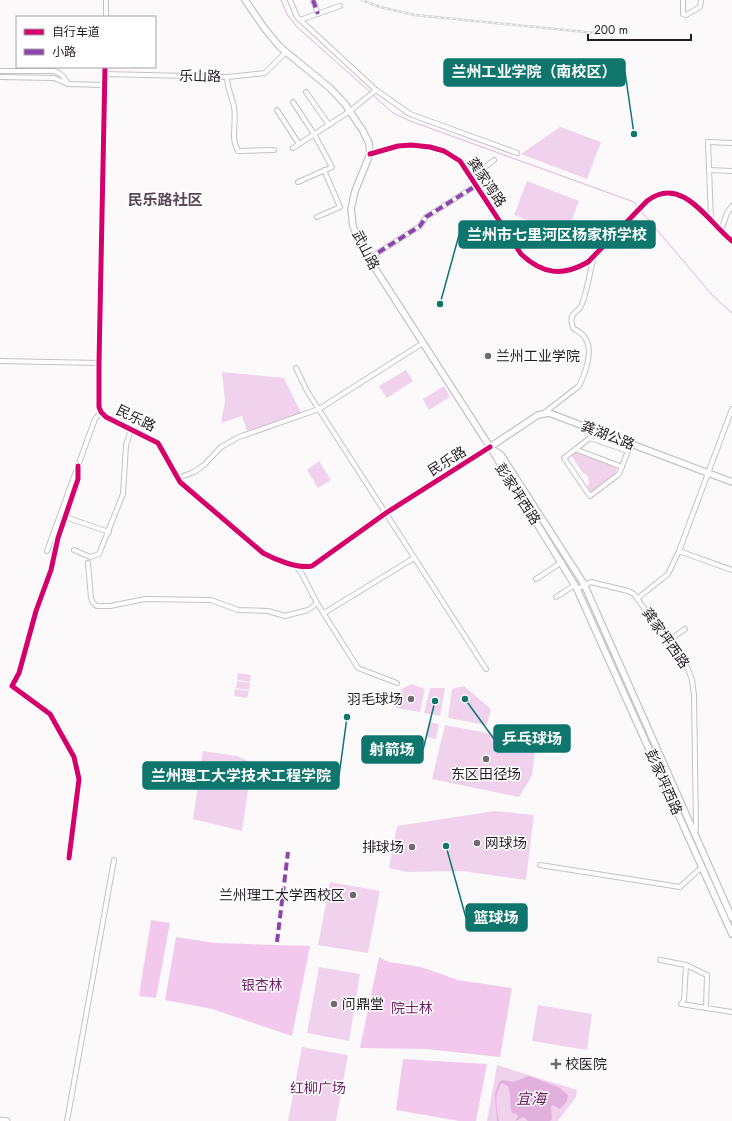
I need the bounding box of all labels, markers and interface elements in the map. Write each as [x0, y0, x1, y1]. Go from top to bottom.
legend [16, 16, 156, 68]
scale bar [588, 16, 691, 42]
text: 200 m [594, 21, 628, 39]
text: 自行车道 [52, 23, 100, 41]
text: 小路 [52, 43, 76, 61]
callout: 兰州工业学院（南校区） [444, 59, 625, 86]
text: 兰州工业学院（南校区） [451, 61, 617, 83]
street label: 乐山路 [179, 66, 221, 86]
street label: 龚家湾路 [463, 153, 511, 211]
district label: 民乐路社区 [127, 189, 203, 211]
callout: 兰州市七里河区杨家桥学校 [459, 221, 655, 248]
text: 兰州市七里河区杨家桥学校 [467, 224, 647, 246]
street label: 武山路 [348, 227, 384, 273]
place label: 兰州工业学院 [496, 346, 580, 366]
marker: 兰州工业学院 [483, 351, 493, 361]
street label: 民乐路 [113, 400, 159, 436]
street label: 龚湖公路 [578, 416, 638, 454]
street label: 民乐路 [424, 441, 470, 481]
street label: 彭家坪西路 [491, 459, 545, 529]
street label: 龚家坪西路 [638, 604, 694, 672]
place label: 羽毛球场 [347, 689, 403, 709]
marker: 羽毛球场 [406, 694, 416, 704]
callout: 乒乓球场 [494, 725, 570, 752]
text: 乒乓球场 [502, 728, 562, 750]
callout: 射箭场 [362, 736, 423, 763]
text: 射箭场 [369, 739, 415, 761]
street label: 彭家坪西路 [641, 746, 687, 818]
marker: 东区田径场 [481, 754, 491, 764]
callout: 兰州理工大学技术工程学院 [143, 762, 339, 789]
place label: 东区田径场 [451, 764, 521, 784]
text: 兰州理工大学技术工程学院 [151, 765, 331, 787]
place label: 网球场 [485, 833, 527, 853]
place label: 排球场 [362, 837, 404, 857]
marker: 网球场 [472, 838, 482, 848]
marker: 排球场 [407, 842, 417, 852]
place label: 兰州理工大学西校区 [219, 885, 345, 905]
marker: 兰州理工大学西校区 [348, 890, 358, 900]
callout: 篮球场 [466, 904, 527, 931]
text: 篮球场 [473, 907, 519, 929]
park label: 银杏林 [241, 975, 283, 995]
place label: 问鼎堂 [342, 994, 384, 1014]
park label: 院士林 [391, 998, 433, 1018]
marker: 问鼎堂 [329, 999, 339, 1009]
place label: 校医院 [565, 1054, 607, 1074]
marker: 校医院 [550, 1058, 562, 1070]
park label: 红柳广场 [290, 1078, 346, 1098]
water label: 宜海 [516, 1088, 548, 1110]

